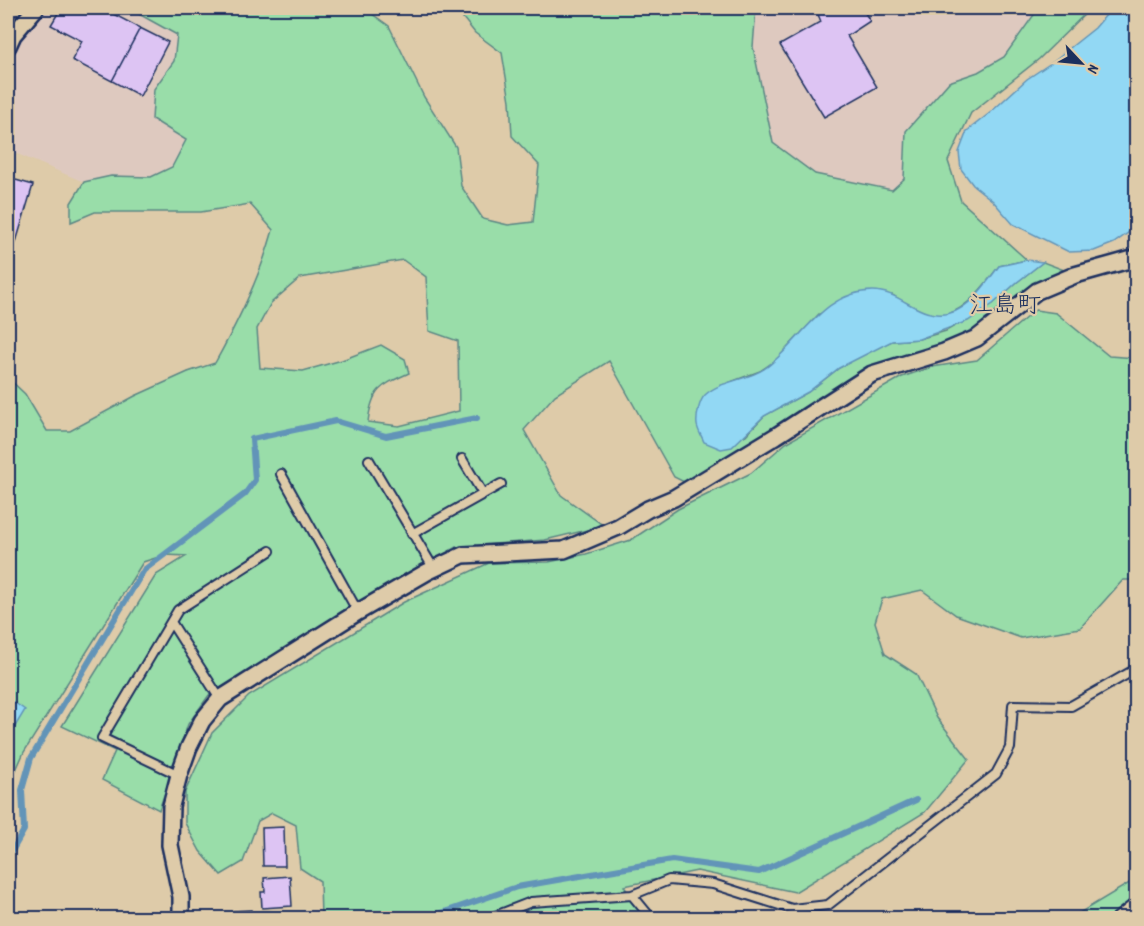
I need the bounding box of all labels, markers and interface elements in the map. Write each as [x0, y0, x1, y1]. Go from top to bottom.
north arrow [1051, 33, 1111, 93]
text: N [1080, 60, 1104, 77]
district label: 江島町 [969, 290, 1041, 324]

